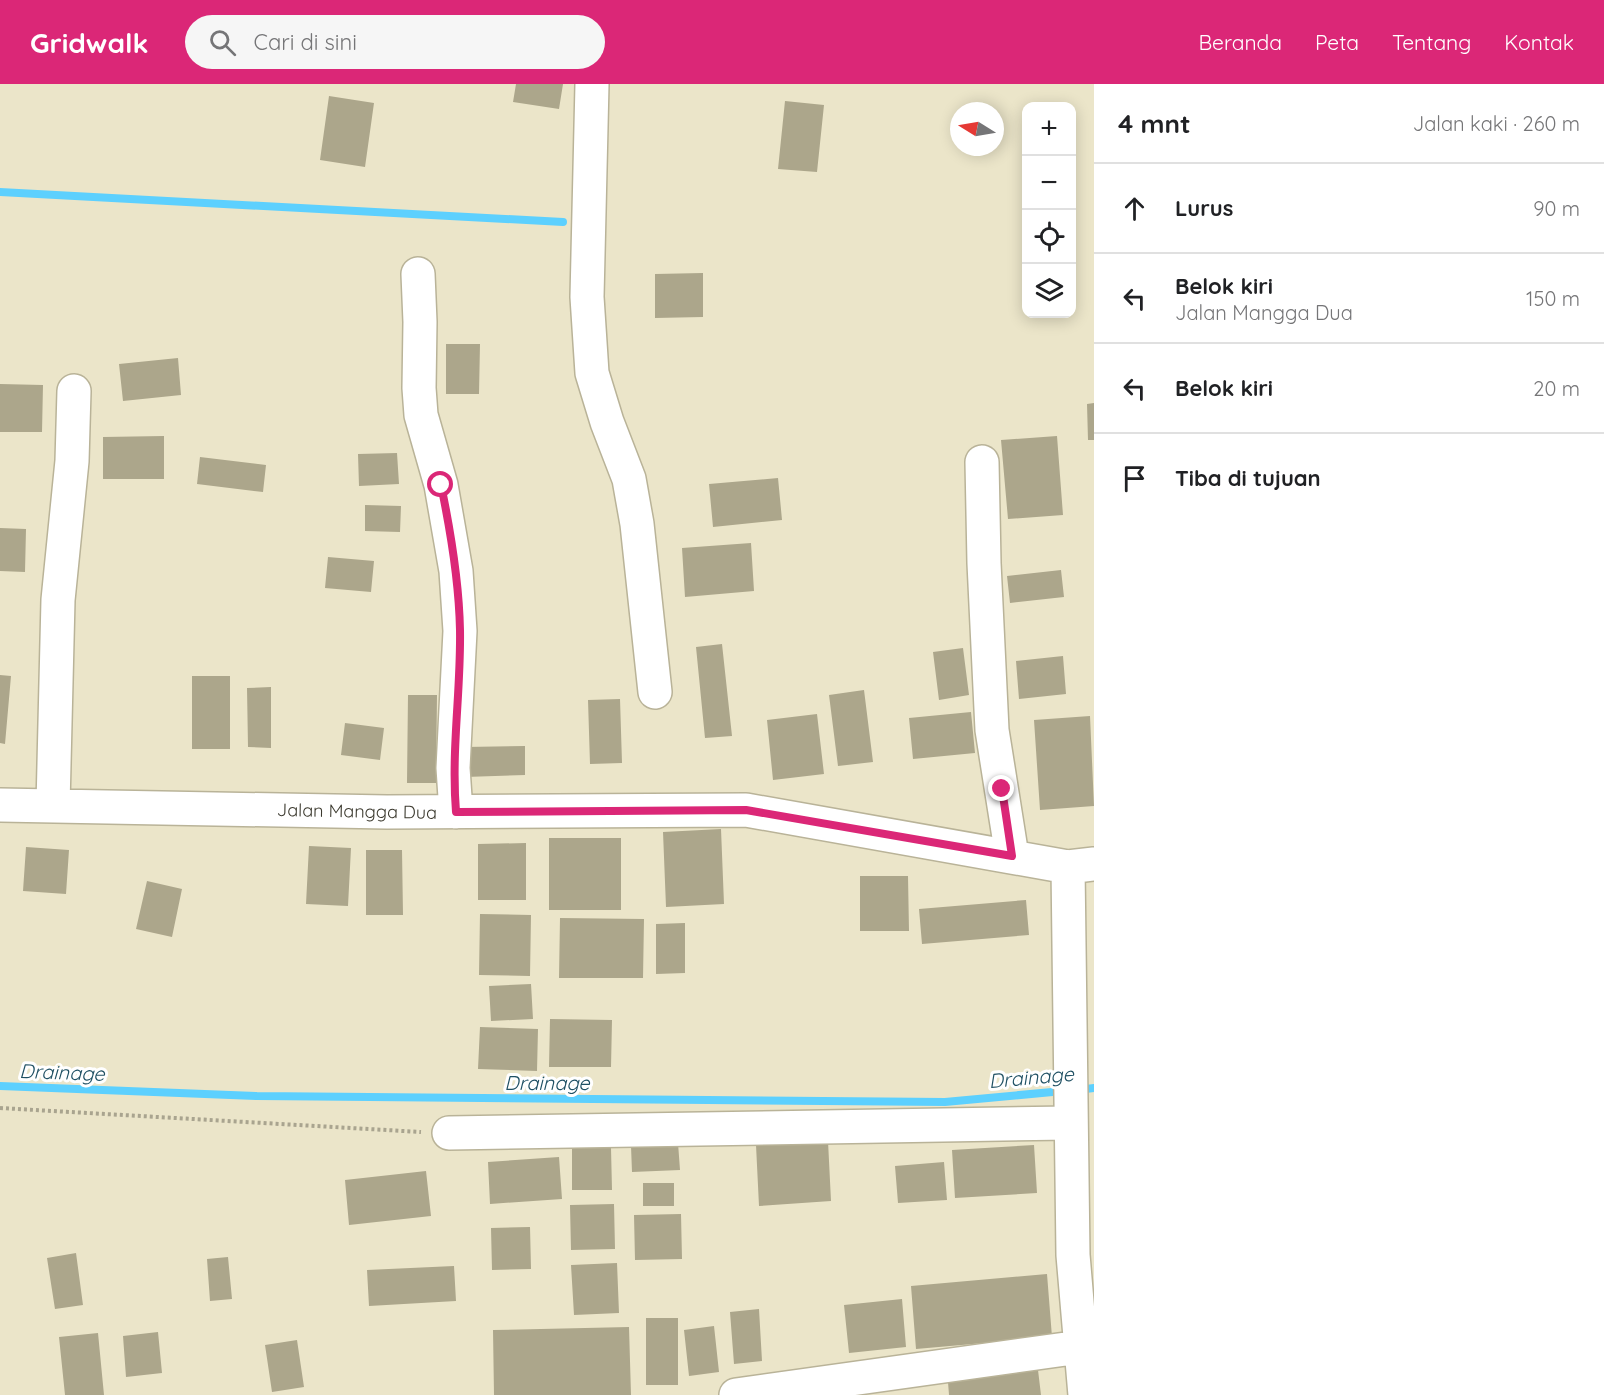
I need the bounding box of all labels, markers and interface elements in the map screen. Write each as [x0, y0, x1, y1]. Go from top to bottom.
search box [185, 15, 605, 69]
text: Gridwalk [30, 25, 149, 60]
icon: search [206, 26, 239, 59]
text: Cari di sini [254, 28, 357, 56]
text: Beranda [1198, 29, 1282, 55]
text: Peta [1315, 29, 1359, 55]
text: Tentang [1392, 29, 1471, 55]
text: Kontak [1504, 29, 1574, 55]
north arrow [950, 102, 1004, 156]
map controls [1022, 102, 1076, 318]
button: + [1022, 102, 1076, 156]
text: 4 mnt [1118, 107, 1191, 140]
text: Jalan kaki · 260 m [1413, 111, 1580, 136]
button: − [1022, 156, 1076, 210]
icon: ahead [1118, 192, 1151, 225]
text: Lurus [1175, 194, 1233, 222]
text: 90 m [1533, 196, 1580, 221]
button: locate [1022, 210, 1076, 264]
button: layers [1022, 264, 1076, 318]
text: Belok kiri [1175, 272, 1273, 300]
icon: left [1118, 282, 1151, 315]
text: 150 m [1526, 286, 1580, 311]
text: Jalan Mangga Dua [1175, 300, 1353, 325]
icon: left [1118, 372, 1151, 405]
text: Belok kiri [1175, 374, 1273, 402]
text: 20 m [1533, 376, 1580, 401]
icon: arrive [1118, 462, 1151, 495]
text: Tiba di tujuan [1175, 464, 1321, 492]
route start [427, 471, 453, 497]
route end [988, 775, 1014, 801]
street label: Jalan Mangga Dua [277, 798, 437, 824]
water label: Drainage [19, 1058, 106, 1086]
water label: Drainage [987, 1061, 1075, 1093]
water label: Drainage [504, 1070, 590, 1095]

